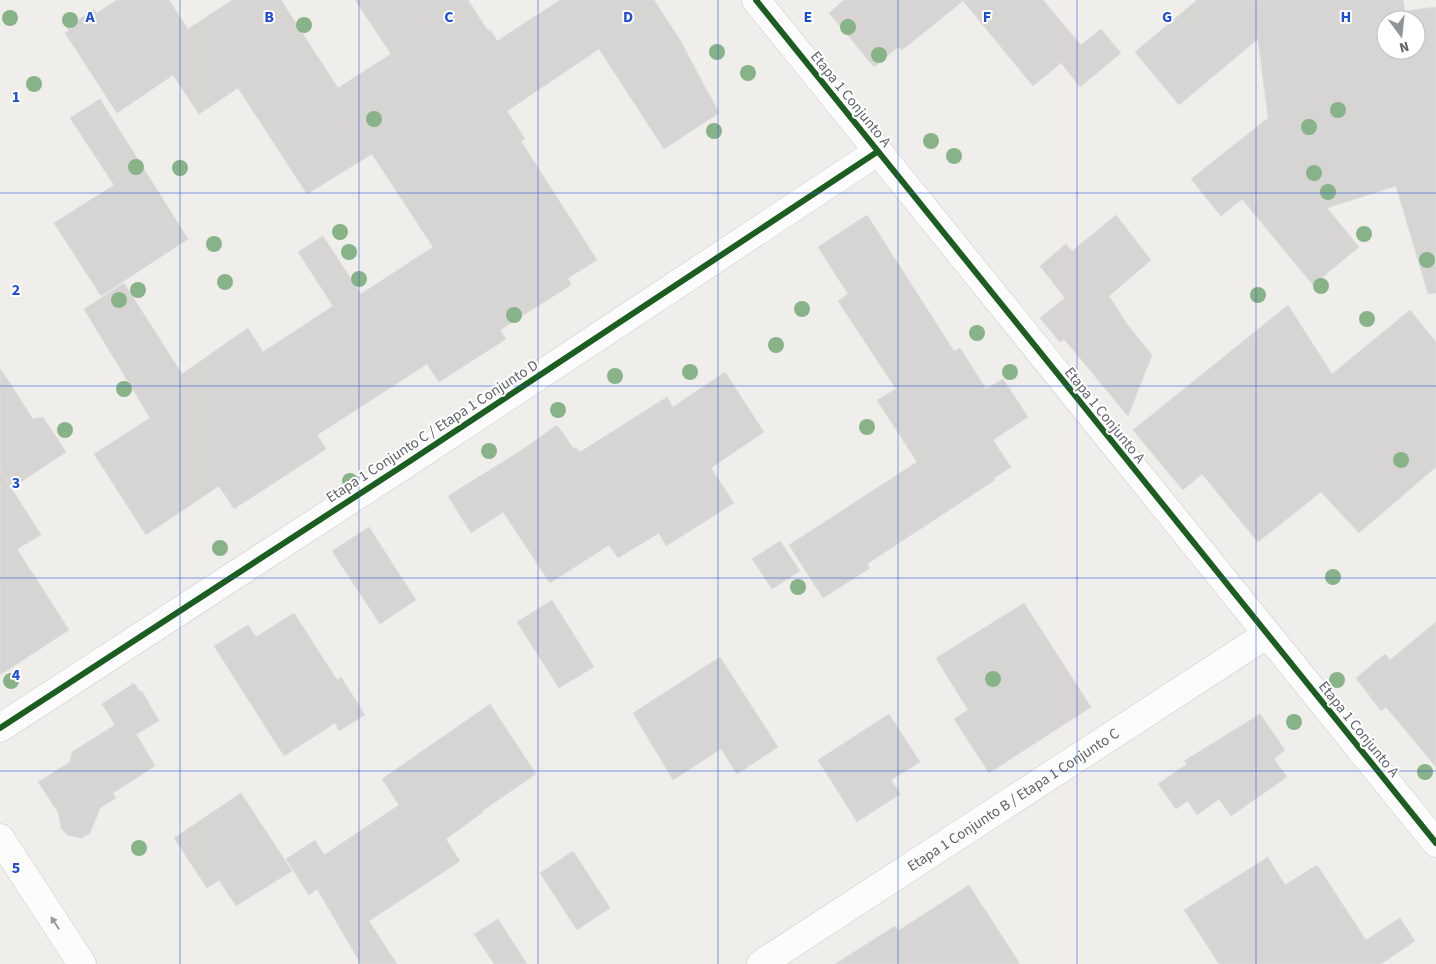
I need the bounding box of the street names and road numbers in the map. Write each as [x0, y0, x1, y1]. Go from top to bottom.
street label: Etapa 1 Conjunto A [805, 47, 896, 152]
street label: Etapa 1 Conjunto C / Etapa 1 Conjunto D [322, 355, 542, 508]
street label: Etapa 1 Conjunto A [1059, 363, 1150, 468]
street label: Etapa 1 Conjunto A [1313, 677, 1404, 782]
street label: Etapa 1 Conjunto B / Etapa 1 Conjunto C [903, 723, 1124, 877]

